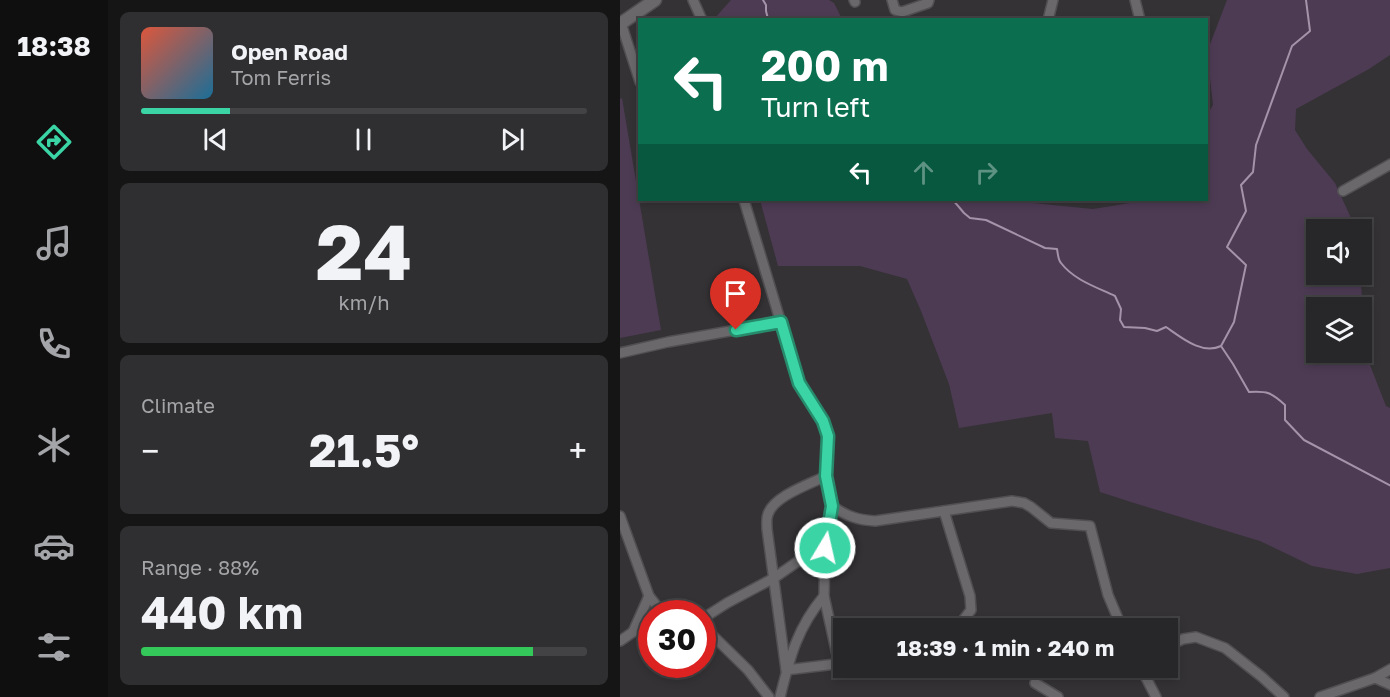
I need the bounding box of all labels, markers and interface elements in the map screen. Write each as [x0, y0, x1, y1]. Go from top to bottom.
text: 18:38 [17, 30, 91, 62]
text: Open Road [231, 38, 348, 65]
text: 200 m [761, 40, 888, 90]
icon: left [662, 42, 740, 120]
text: Tom Ferris [231, 65, 331, 89]
text: Turn left [761, 91, 870, 123]
icon: directions [33, 121, 75, 163]
icon: previous [199, 123, 232, 156]
icon: pause [347, 123, 380, 156]
icon: next [496, 123, 529, 156]
icon: left [844, 156, 877, 189]
icon: ahead [907, 156, 940, 189]
icon: right [970, 156, 1003, 189]
text: 24 [316, 204, 412, 297]
map controls [1306, 219, 1372, 363]
button: sound [1306, 219, 1372, 285]
icon: music [33, 222, 75, 264]
pin [710, 268, 761, 330]
icon: arrive [719, 277, 752, 310]
text: km/h [339, 290, 389, 314]
button: layers [1306, 297, 1372, 363]
icon: phone [33, 323, 75, 365]
text: Climate [141, 393, 215, 417]
text: 21.5° [309, 423, 419, 477]
icon: climate [33, 424, 75, 466]
text: − [141, 431, 159, 470]
text: + [569, 431, 587, 470]
position arrow [793, 516, 857, 580]
icon: car [33, 525, 75, 567]
text: Range · 88% [141, 555, 259, 579]
text: 440 km [141, 585, 303, 639]
speed limit sign: 30 [638, 600, 716, 678]
icon: filters [33, 626, 75, 668]
text: 18:39 · 1 min · 240 m [897, 634, 1114, 661]

